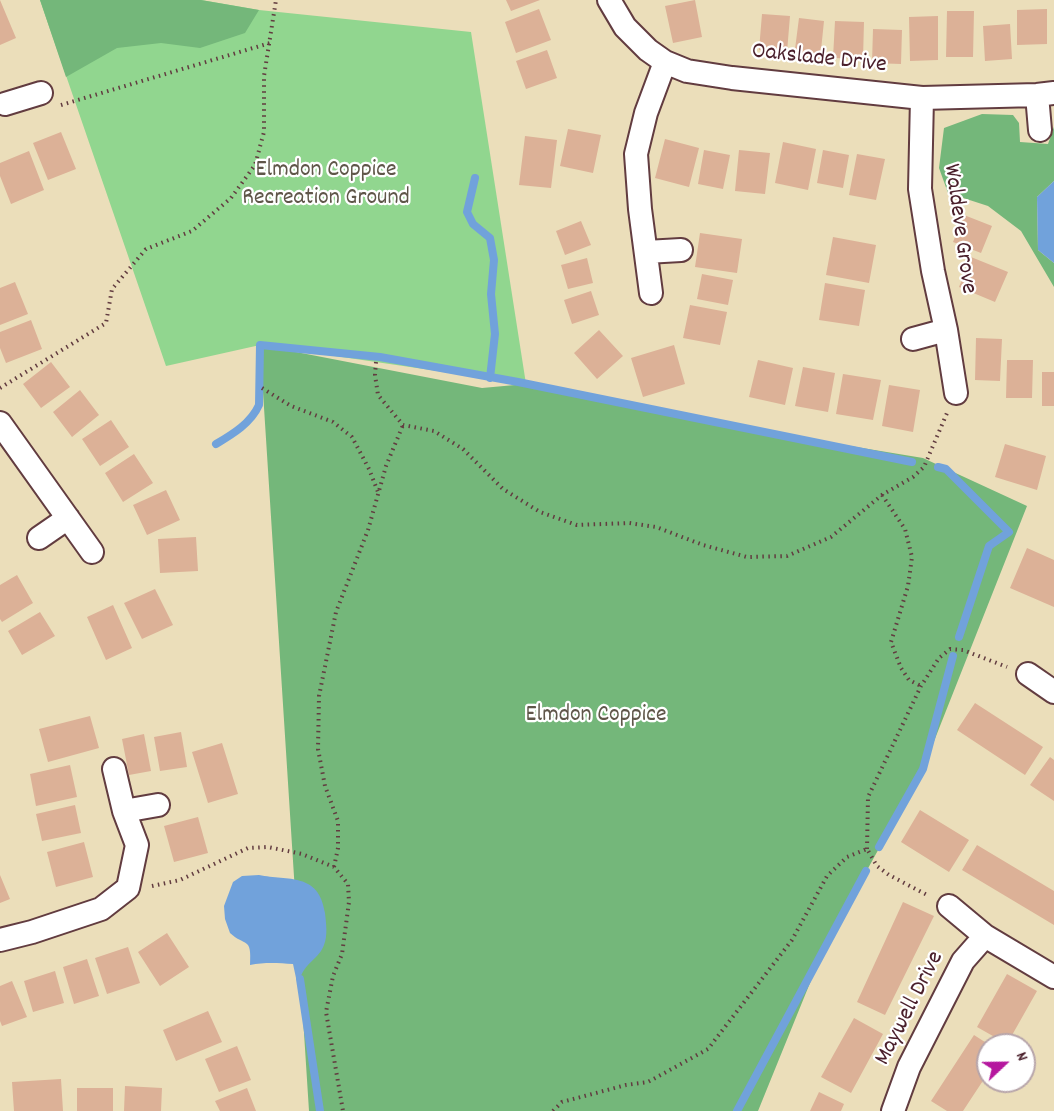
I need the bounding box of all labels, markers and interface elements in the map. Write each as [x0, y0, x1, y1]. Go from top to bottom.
street label: Oakslade Drive [750, 39, 888, 81]
park label: Elmdon Coppice Recreation Ground [242, 158, 410, 214]
street label: Waldeve Grove [935, 162, 981, 296]
park label: Elmdon Coppice [526, 703, 666, 731]
street label: Maywell Drive [870, 947, 952, 1071]
north arrow [976, 1033, 1036, 1093]
text: N [1009, 1049, 1033, 1065]

